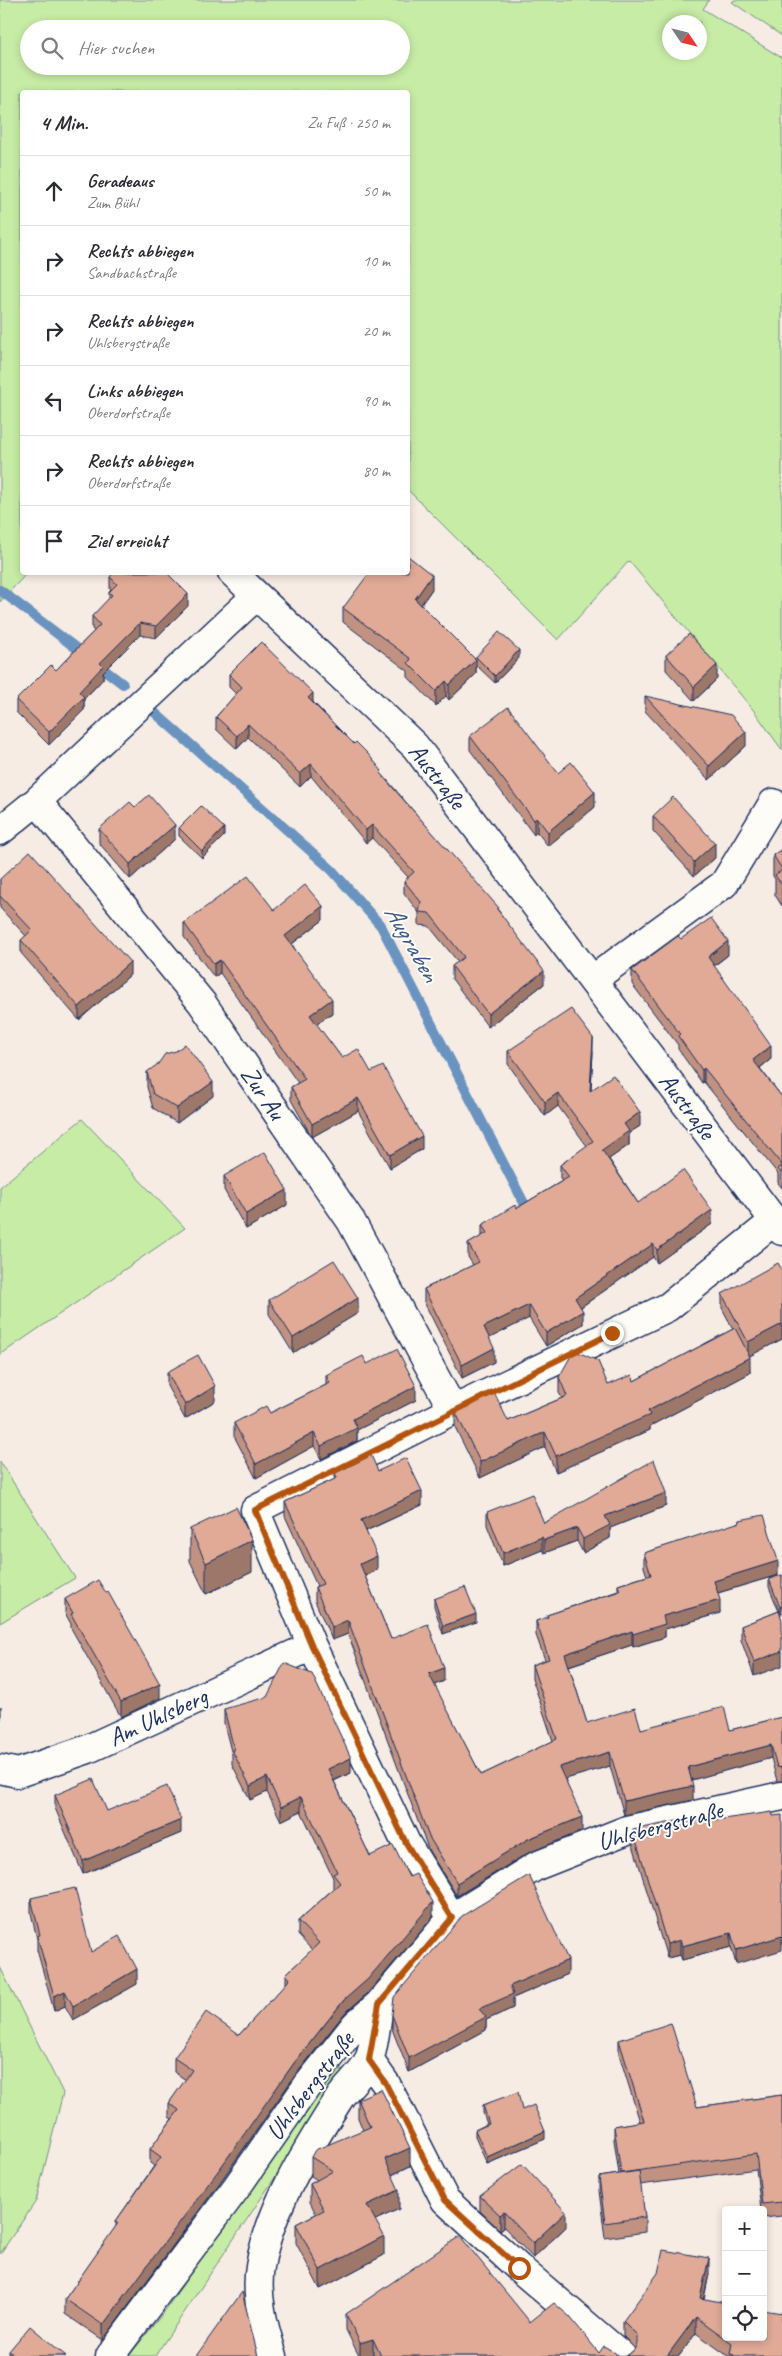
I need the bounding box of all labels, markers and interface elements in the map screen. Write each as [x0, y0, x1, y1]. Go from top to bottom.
north arrow [662, 15, 707, 60]
search box [20, 20, 410, 75]
icon: search [38, 34, 66, 62]
text: Hier suchen [78, 36, 154, 60]
text: 4 Min. [40, 110, 88, 136]
text: Zu Fuß · 250 m [307, 113, 390, 133]
text: Geradeaus [87, 169, 154, 193]
icon: ahead [40, 177, 68, 205]
text: 50 m [363, 181, 390, 201]
text: Zum Bühl [87, 193, 138, 213]
text: Rechts abbiegen [87, 239, 193, 263]
icon: right [40, 247, 68, 275]
text: 10 m [363, 251, 390, 271]
text: Sandbachstraße [87, 263, 176, 283]
text: Rechts abbiegen [87, 309, 193, 333]
icon: right [40, 317, 68, 345]
text: 20 m [363, 321, 390, 341]
text: Uhlsbergstraße [87, 333, 169, 353]
text: Links abbiegen [87, 379, 183, 403]
icon: left [40, 387, 68, 415]
text: 90 m [363, 391, 390, 411]
text: Oberdorfstraße [87, 403, 170, 423]
text: Rechts abbiegen [87, 449, 193, 473]
icon: right [40, 457, 68, 485]
text: 80 m [363, 461, 390, 481]
text: Oberdorfstraße [87, 473, 170, 493]
icon: arrive [40, 527, 68, 555]
text: Ziel erreicht [87, 529, 167, 553]
street label: Austraße [401, 736, 474, 817]
water label: Augraben [377, 899, 448, 989]
street label: Zur Au [233, 1060, 294, 1128]
street label: Austraße [652, 1066, 724, 1147]
route end [601, 1322, 624, 1345]
street label: Am Uhlsberg [103, 1680, 214, 1754]
street label: Uhlsbergstraße [594, 1794, 728, 1858]
street label: Uhlsbergstraße [259, 2024, 362, 2147]
map controls [722, 2206, 767, 2341]
button: + [722, 2206, 767, 2251]
button: − [722, 2251, 767, 2296]
route start [508, 2257, 531, 2280]
button: locate [722, 2296, 767, 2341]

